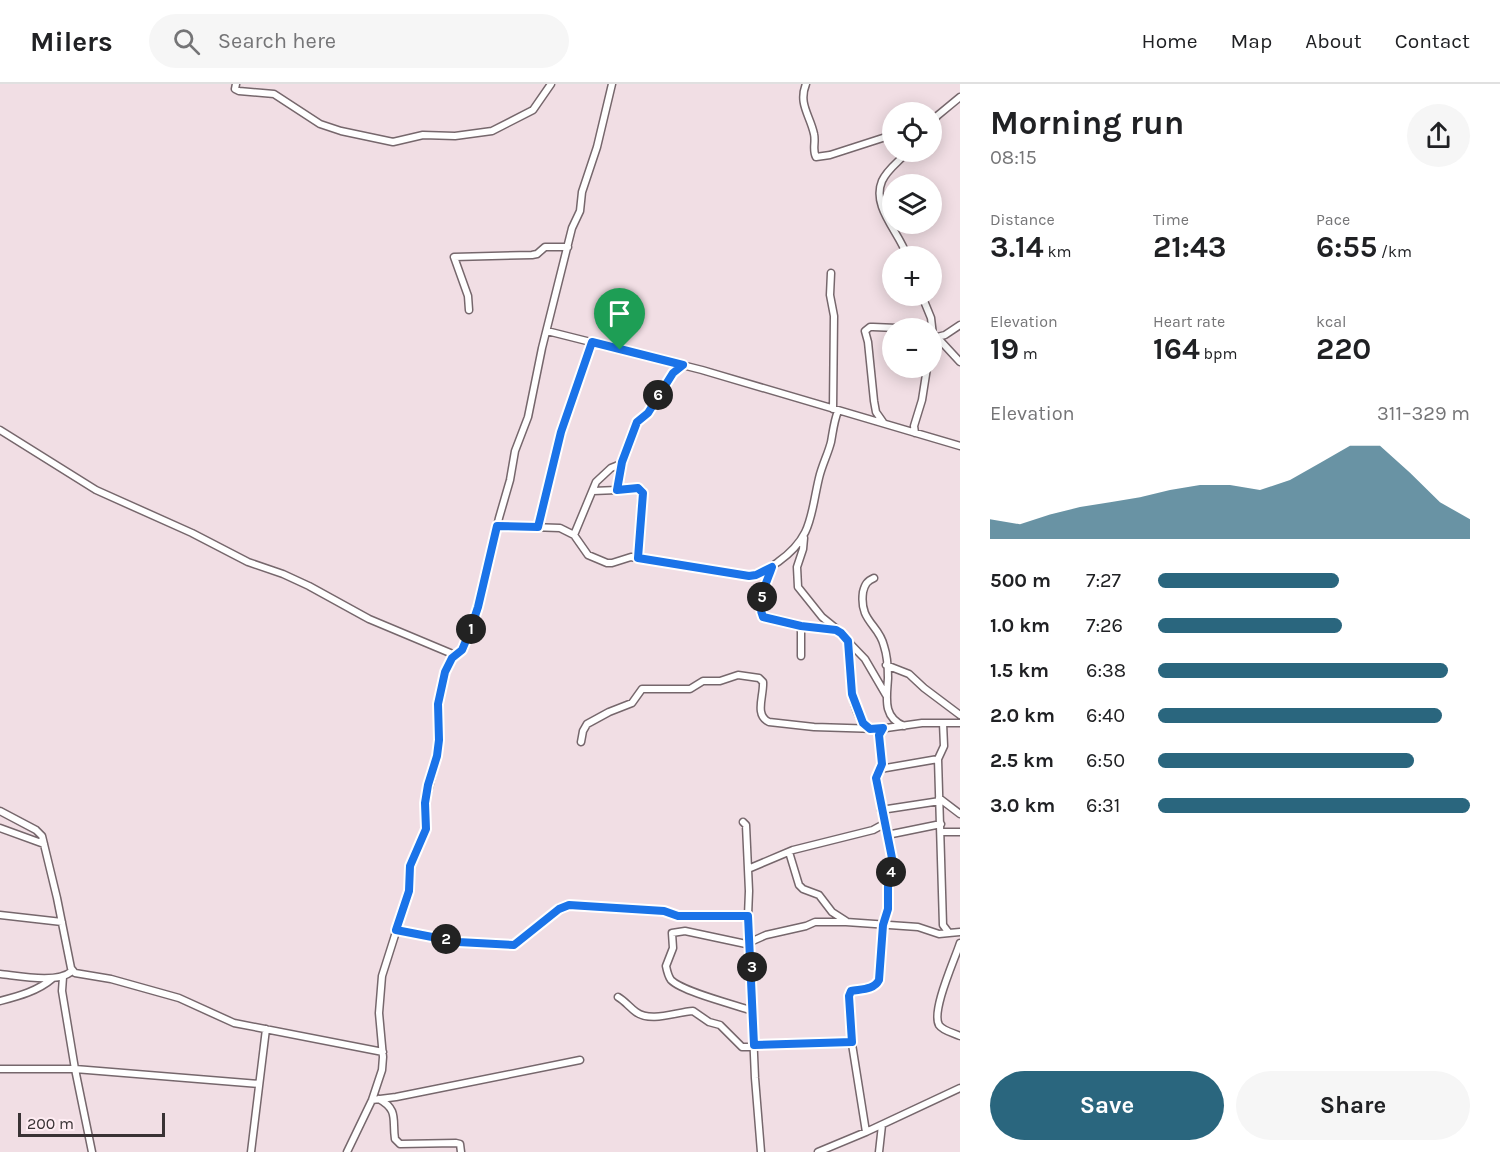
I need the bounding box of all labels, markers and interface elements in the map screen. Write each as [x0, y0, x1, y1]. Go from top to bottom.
search box [149, 14, 569, 68]
text: Milers [30, 25, 113, 58]
icon: search [170, 25, 203, 58]
text: Search here [218, 28, 336, 54]
text: Home [1142, 29, 1198, 53]
text: Map [1231, 29, 1272, 53]
text: About [1305, 29, 1362, 53]
text: Contact [1395, 29, 1470, 53]
map controls [882, 102, 942, 378]
button: locate [882, 102, 942, 162]
text: Morning run [990, 104, 1184, 142]
button: share [1407, 104, 1470, 167]
text: 08:15 [990, 146, 1037, 169]
button: layers [882, 174, 942, 234]
text: Distance [990, 210, 1055, 229]
text: Time [1153, 210, 1189, 229]
text: Pace [1316, 210, 1350, 229]
text: 3.14 [990, 229, 1044, 265]
text: 21:43 [1153, 229, 1226, 265]
text: 6:55 [1316, 229, 1377, 265]
text: km [1044, 242, 1071, 261]
text: /km [1377, 242, 1412, 261]
button: + [882, 246, 942, 306]
pin [594, 288, 645, 350]
icon: arrive [603, 297, 636, 330]
text: Elevation [990, 312, 1058, 331]
text: Heart rate [1153, 312, 1225, 331]
text: kcal [1316, 312, 1347, 331]
button: − [882, 318, 942, 378]
text: 19 [990, 331, 1019, 367]
text: 164 [1153, 331, 1200, 367]
text: 220 [1316, 331, 1371, 367]
text: m [1019, 344, 1038, 363]
text: bpm [1200, 344, 1237, 363]
pin: 6 [643, 380, 673, 410]
text: 6 [653, 385, 663, 404]
text: Elevation [990, 402, 1075, 425]
text: 311–329 m [1377, 402, 1470, 425]
text: 500 m [990, 569, 1051, 592]
text: 7:27 [1086, 569, 1121, 592]
pin: 5 [747, 582, 777, 612]
text: 5 [757, 587, 767, 606]
pin: 1 [456, 614, 486, 644]
text: 1.0 km [990, 614, 1050, 637]
text: 7:26 [1086, 614, 1123, 637]
text: 1 [468, 619, 474, 638]
text: 1.5 km [990, 659, 1049, 682]
text: 6:38 [1086, 659, 1126, 682]
text: 2.0 km [990, 704, 1055, 727]
text: 6:40 [1086, 704, 1125, 727]
text: 2.5 km [990, 749, 1054, 772]
text: 6:50 [1086, 749, 1125, 772]
text: 3.0 km [990, 794, 1055, 817]
text: 6:31 [1086, 794, 1120, 817]
pin: 4 [876, 857, 906, 887]
text: 4 [886, 862, 896, 881]
pin: 2 [431, 924, 461, 954]
text: 2 [441, 929, 451, 948]
pin: 3 [737, 952, 767, 982]
text: 3 [747, 957, 757, 976]
button: Save [990, 1071, 1224, 1140]
button: Share [1236, 1071, 1470, 1140]
scale bar [18, 1110, 165, 1138]
text: 200 m [27, 1114, 74, 1133]

